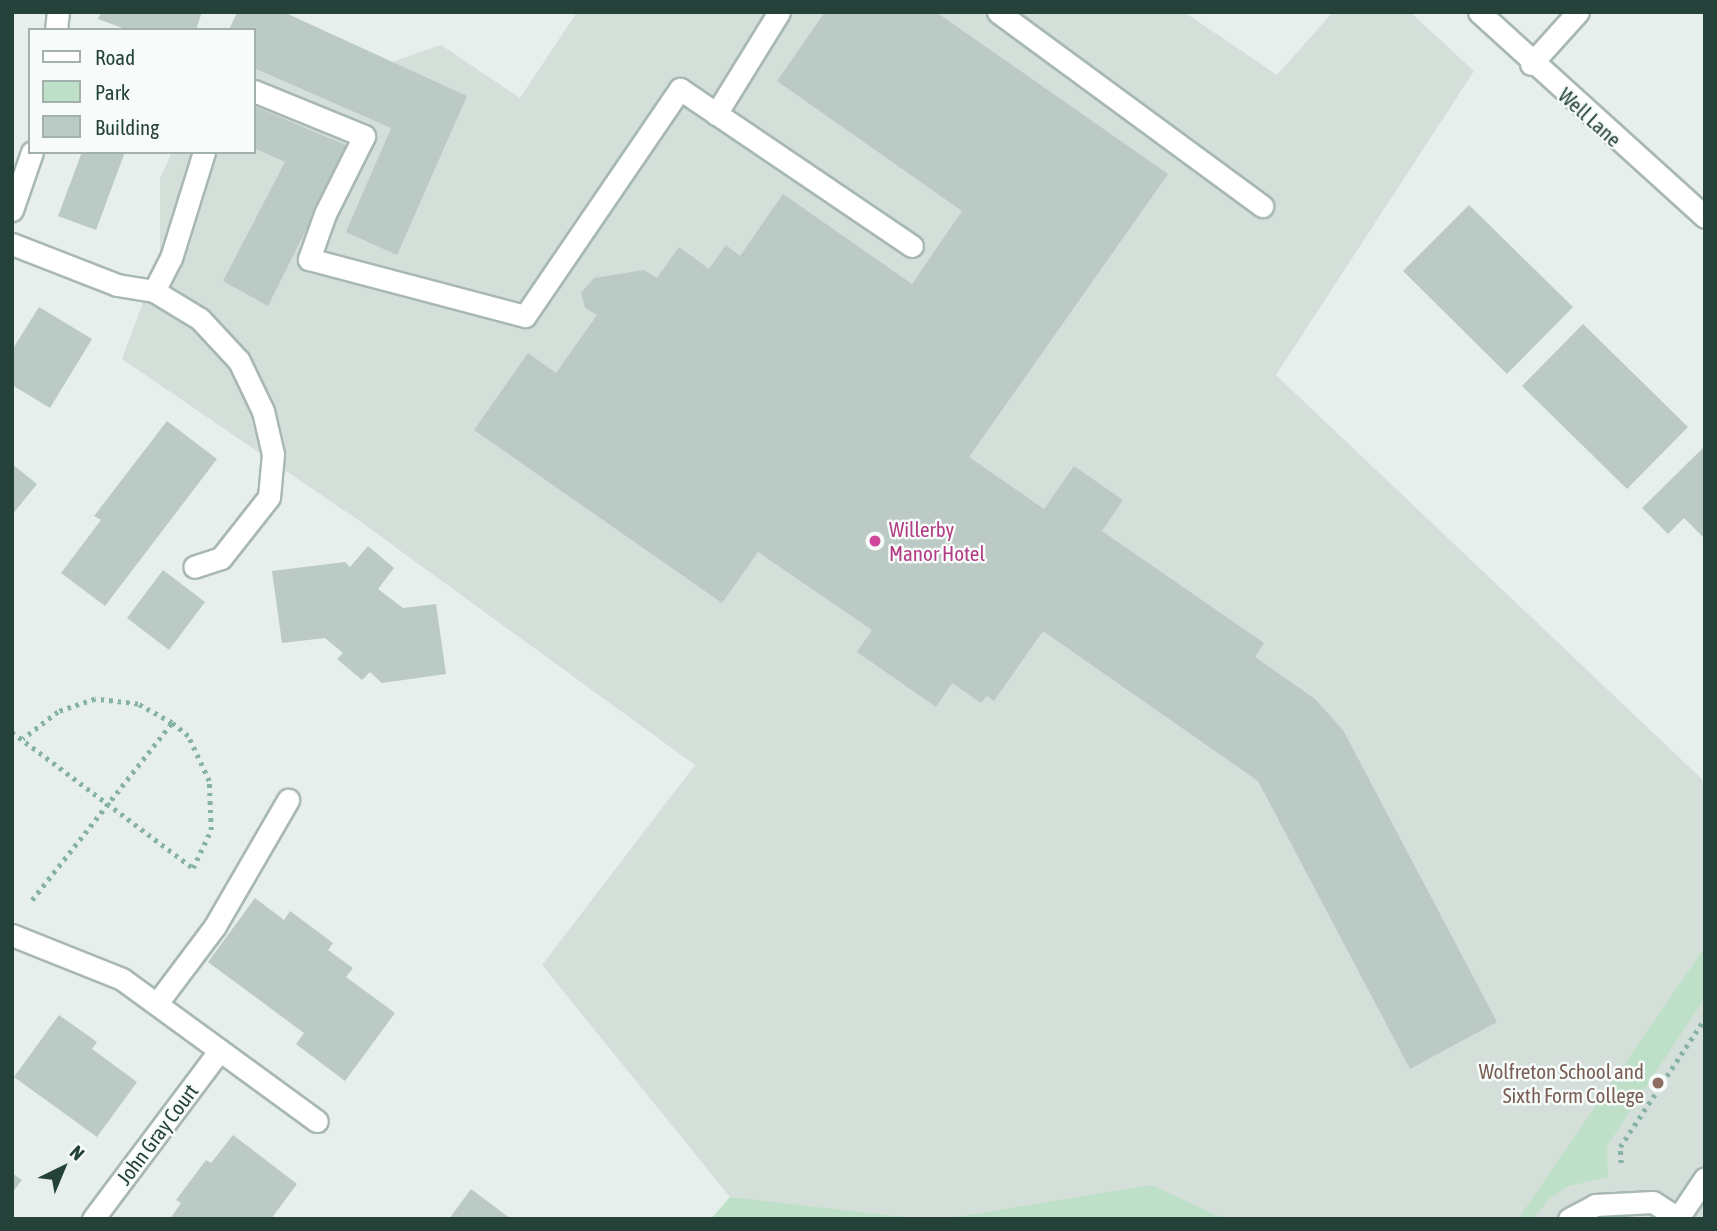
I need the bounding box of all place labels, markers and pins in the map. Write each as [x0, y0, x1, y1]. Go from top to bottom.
place label: Willerby Manor Hotel [889, 516, 985, 566]
marker: Willerby Manor Hotel [867, 533, 883, 549]
place label: Wolfreton School and Sixth Form College [1479, 1058, 1644, 1108]
marker: Wolfreton School and Sixth Form College [1650, 1075, 1666, 1091]

